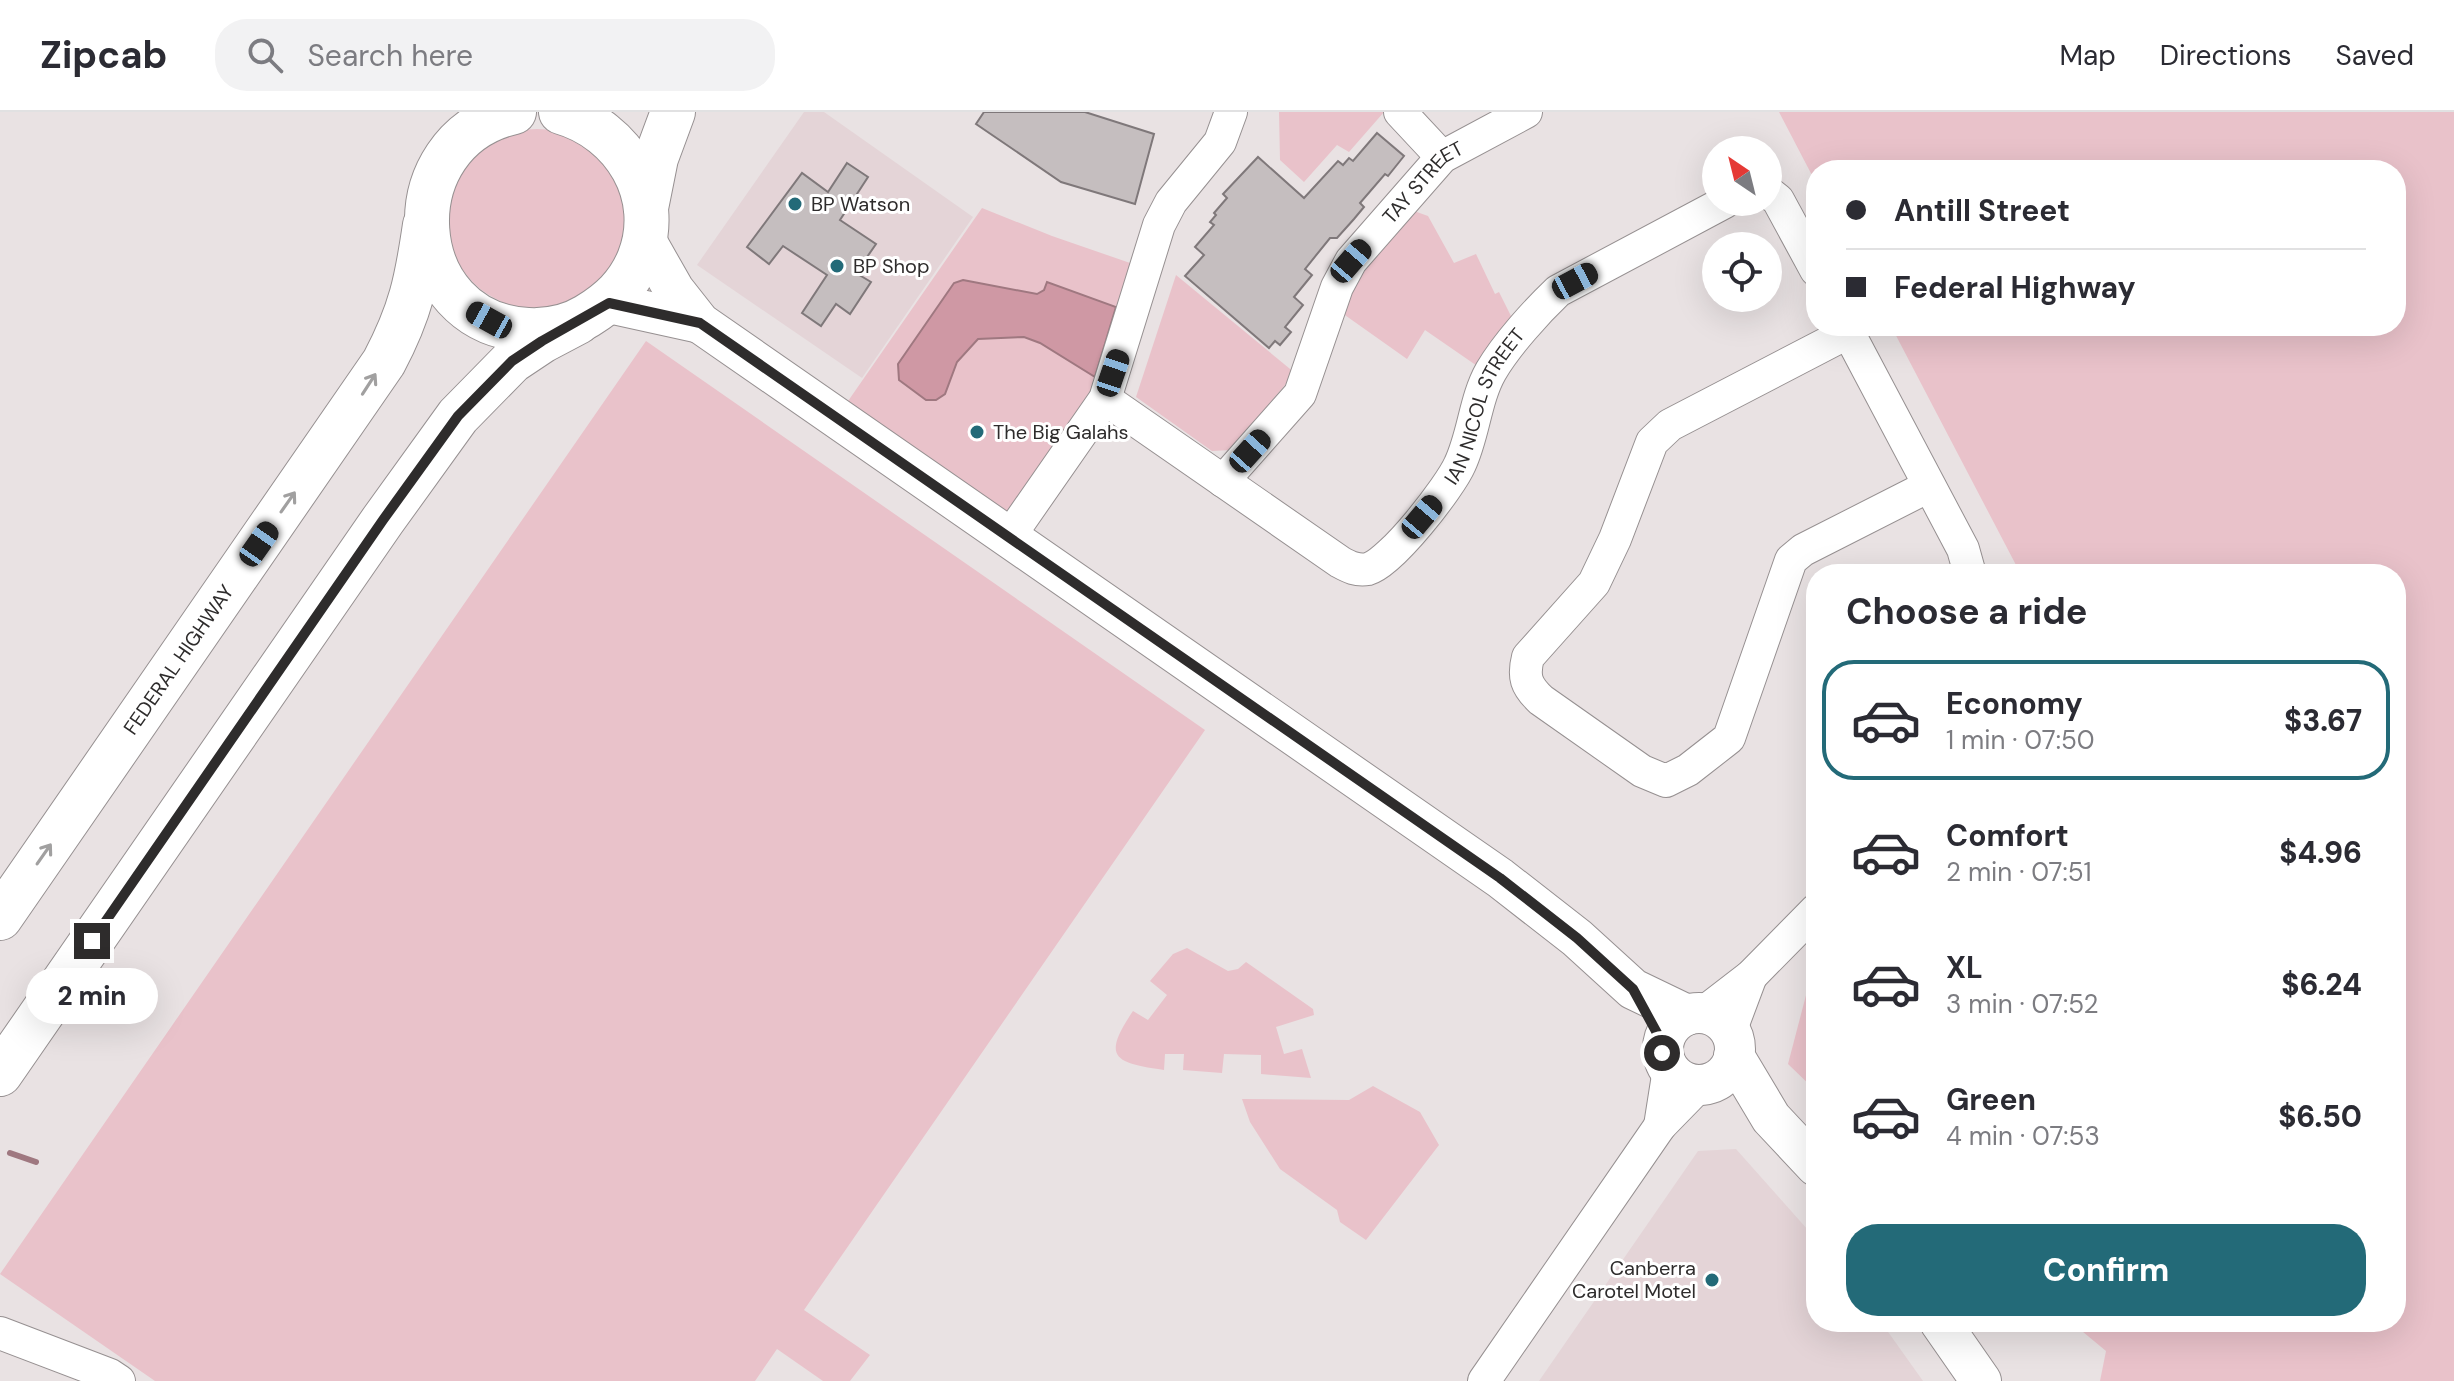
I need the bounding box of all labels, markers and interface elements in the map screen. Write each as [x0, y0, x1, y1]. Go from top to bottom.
search box [215, 19, 775, 91]
text: Zipcab [40, 30, 167, 80]
icon: search [243, 33, 287, 77]
text: Search here [307, 36, 473, 75]
text: Map [2059, 37, 2116, 74]
text: Directions [2160, 37, 2292, 74]
text: Saved [2336, 37, 2414, 74]
street label: TAY STREET [1377, 135, 1468, 229]
north arrow [1702, 136, 1782, 216]
map controls [1702, 136, 1782, 312]
place label: BP Watson [811, 191, 910, 217]
text: Antill Street [1894, 191, 2070, 230]
marker: BP Watson [786, 195, 804, 213]
button: locate [1702, 232, 1782, 312]
car [1326, 235, 1376, 287]
place label: BP Shop [853, 253, 929, 279]
marker: BP Shop [828, 257, 846, 275]
car [1548, 259, 1602, 303]
text: Federal Highway [1894, 268, 2136, 307]
car [462, 298, 516, 342]
street label: IAN NICOL STREET [1438, 323, 1530, 490]
car [1094, 346, 1132, 400]
one-way arrow [361, 374, 378, 396]
place label: The Big Galahs [993, 419, 1129, 445]
marker: The Big Galahs [968, 423, 986, 441]
car [1225, 425, 1275, 477]
car [1397, 491, 1447, 543]
one-way arrow [280, 492, 296, 514]
car [235, 517, 283, 571]
street label: FEDERAL HIGHWAY [118, 579, 240, 740]
text: Choose a ride [1846, 588, 2087, 635]
icon: car [1850, 684, 1922, 756]
text: Economy [1946, 684, 2083, 723]
text: $3.67 [2284, 701, 2362, 740]
text: 1 min · 07:50 [1946, 723, 2095, 757]
icon: car [1850, 816, 1922, 888]
text: Comfort [1946, 816, 2069, 855]
text: $4.96 [2279, 833, 2362, 872]
one-way arrow [36, 844, 52, 866]
text: 2 min · 07:51 [1946, 855, 2092, 889]
route end [74, 923, 110, 959]
icon: car [1850, 948, 1922, 1020]
text: XL [1946, 948, 1983, 987]
text: $6.24 [2281, 965, 2362, 1004]
callout: 2 min [26, 969, 158, 1025]
text: 2 min [57, 979, 127, 1013]
text: 3 min · 07:52 [1946, 987, 2099, 1021]
route start [1644, 1035, 1680, 1071]
icon: car [1850, 1080, 1922, 1152]
text: Green [1946, 1080, 2036, 1119]
text: $6.50 [2278, 1097, 2362, 1136]
text: 4 min · 07:53 [1946, 1119, 2100, 1153]
button: Confirm [1846, 1224, 2366, 1316]
place label: Canberra Carotel Motel [1572, 1255, 1696, 1304]
marker: Canberra Carotel Motel [1703, 1271, 1721, 1289]

